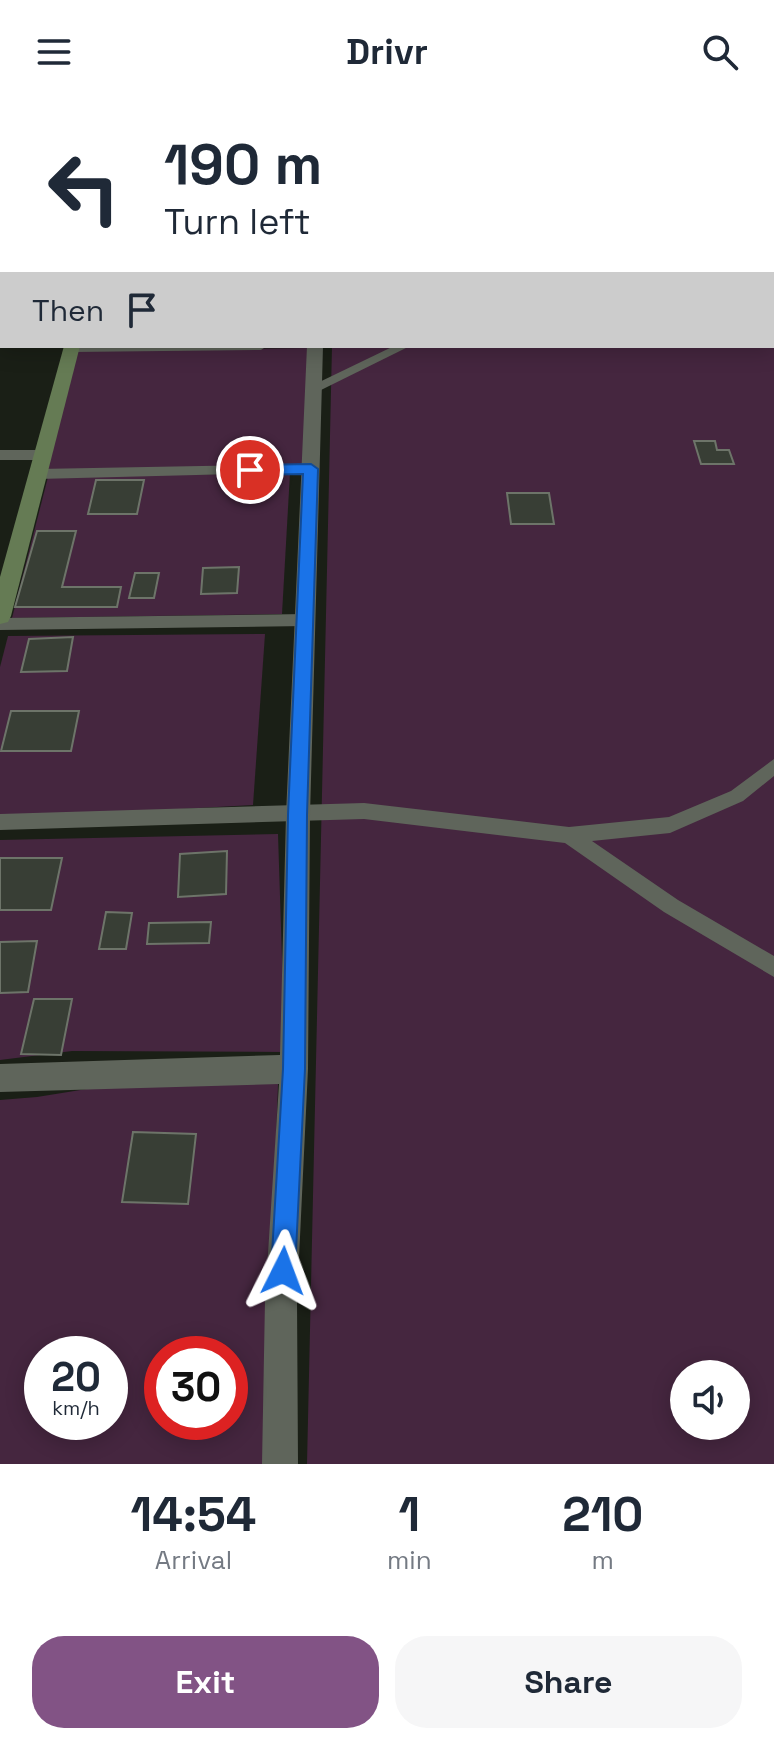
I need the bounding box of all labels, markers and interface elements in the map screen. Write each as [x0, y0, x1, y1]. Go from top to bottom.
text: Drivr [346, 29, 428, 75]
icon: menu [32, 30, 76, 74]
icon: search [698, 30, 742, 74]
text: 190 m [164, 129, 322, 200]
icon: left [32, 136, 136, 240]
text: Turn left [164, 199, 311, 245]
icon: arrive [120, 288, 164, 332]
text: Then [32, 291, 104, 330]
pin [216, 436, 284, 504]
icon: arrive [228, 448, 272, 492]
position arrow [241, 1229, 325, 1313]
speed limit sign: 30 [144, 1336, 248, 1440]
text: 20 [51, 1352, 101, 1403]
map controls [670, 1360, 750, 1440]
button: sound [670, 1360, 750, 1440]
text: km/h [52, 1395, 100, 1421]
text: 14:54 [131, 1484, 256, 1545]
text: 1 [398, 1484, 420, 1545]
text: 210 [562, 1484, 643, 1545]
text: Arrival [155, 1543, 232, 1577]
text: min [387, 1543, 432, 1577]
text: m [592, 1543, 614, 1577]
button: Exit [32, 1636, 379, 1728]
button: Share [395, 1636, 742, 1728]

